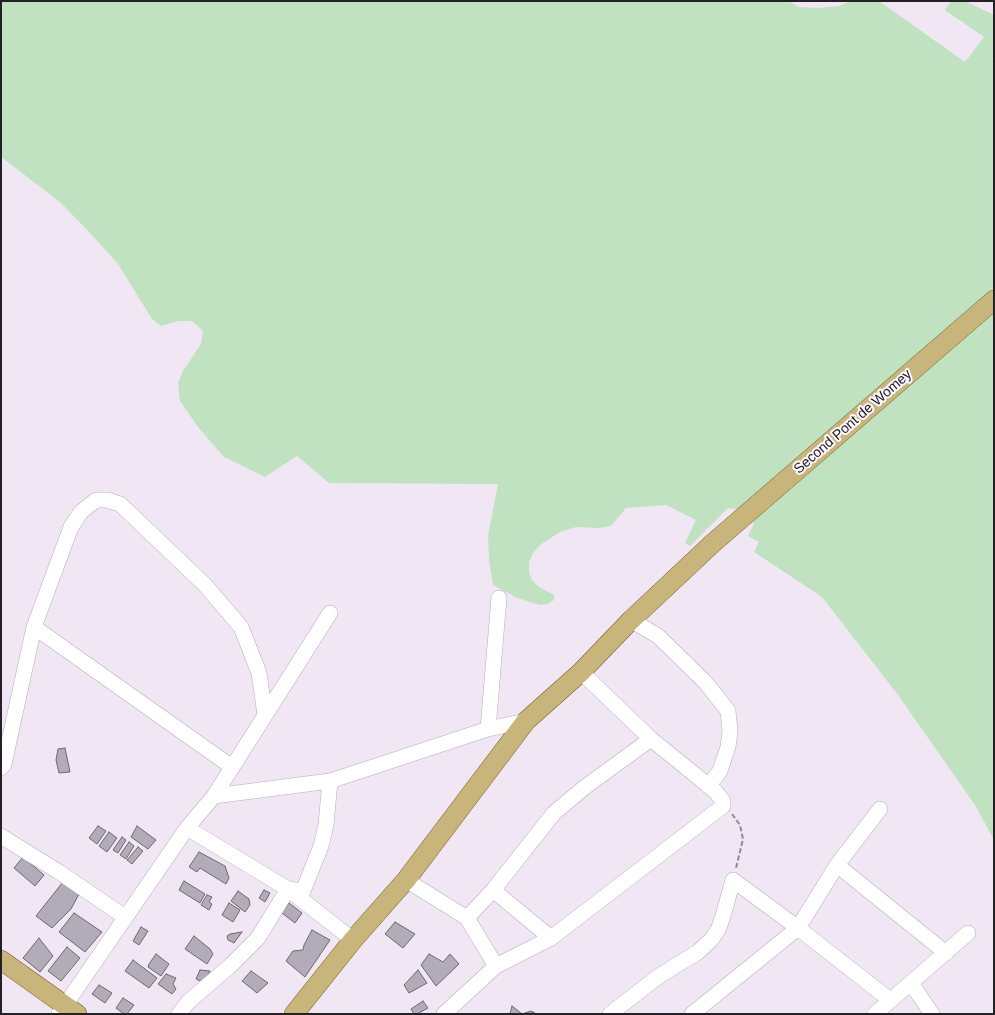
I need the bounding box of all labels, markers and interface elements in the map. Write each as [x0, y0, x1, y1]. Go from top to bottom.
street label: Second Pont de Womey [791, 366, 915, 478]

